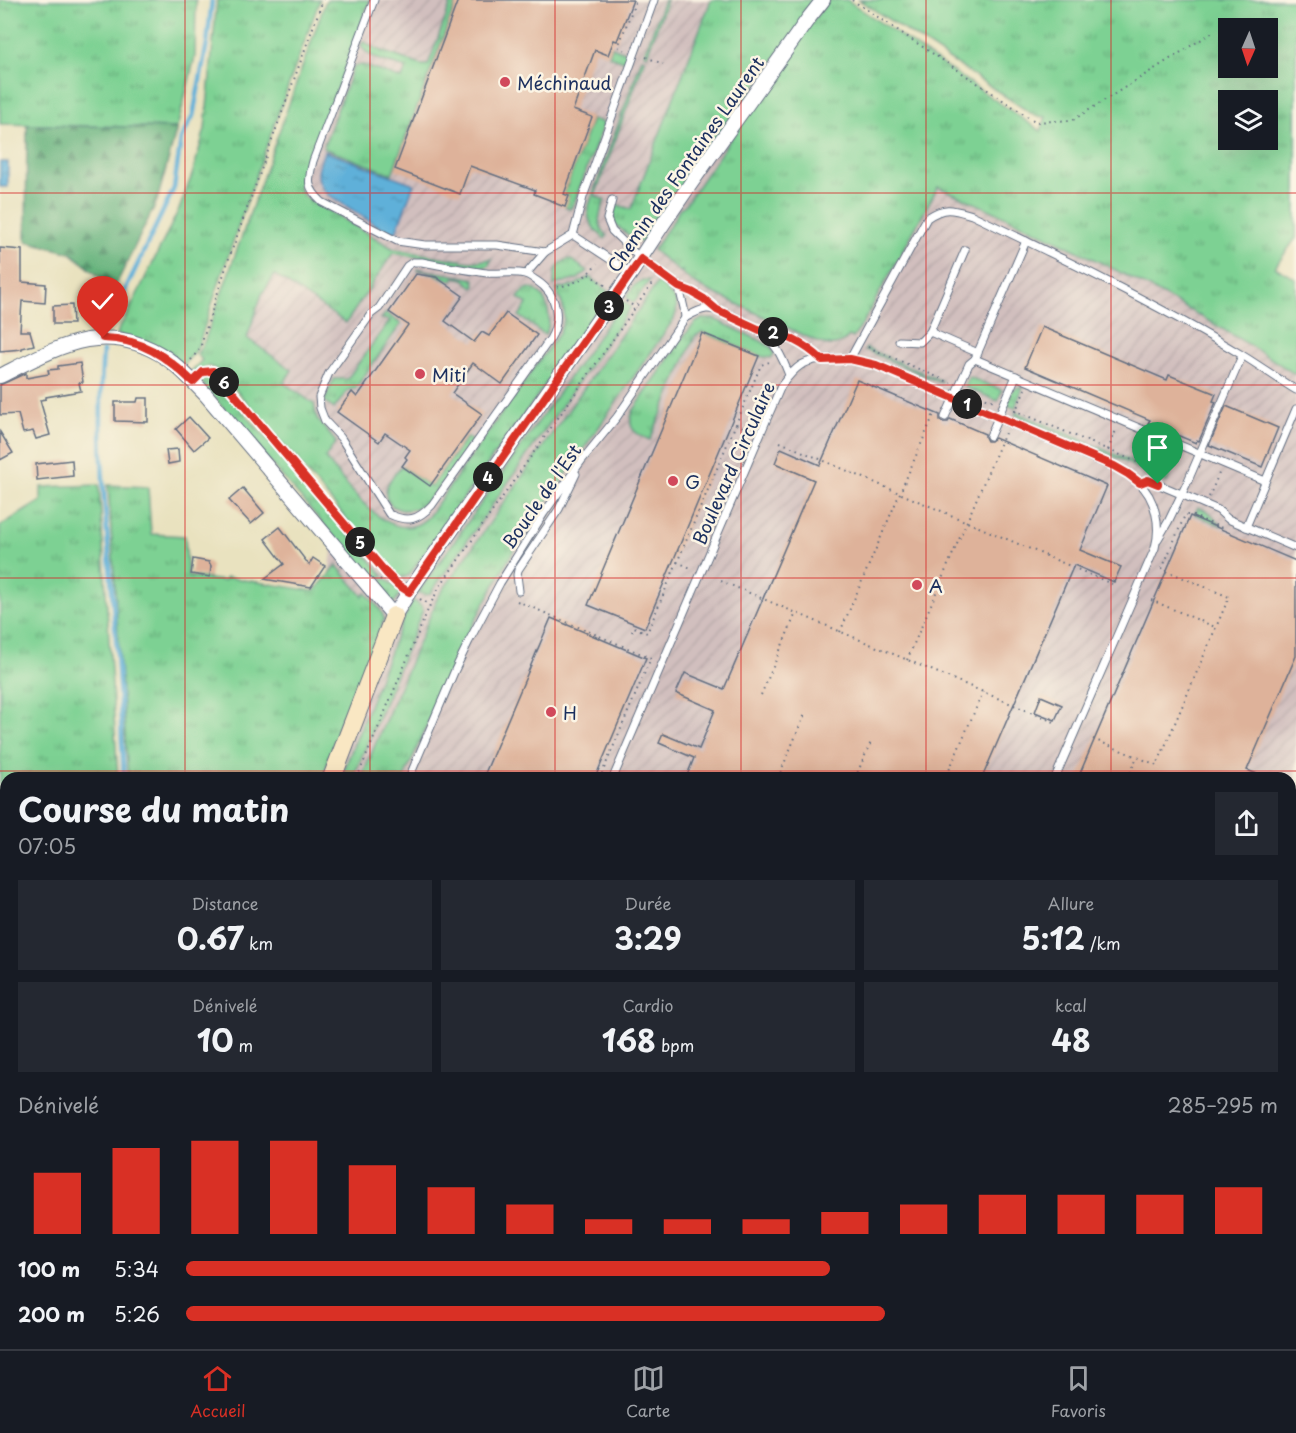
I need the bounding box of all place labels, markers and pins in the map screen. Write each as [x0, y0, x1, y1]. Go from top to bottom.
place label: Méchinaud [517, 69, 612, 96]
marker: Méchinaud [498, 75, 512, 89]
pin [77, 276, 128, 338]
pin: 3 [594, 291, 624, 321]
pin: 2 [758, 317, 788, 347]
place label: Miti [432, 361, 467, 388]
pin: 6 [209, 367, 239, 397]
marker: Miti [413, 367, 427, 381]
pin: 1 [952, 389, 982, 419]
pin [1132, 422, 1183, 484]
pin: 4 [473, 462, 503, 492]
place label: G [685, 468, 700, 495]
marker: G [666, 474, 680, 488]
pin: 5 [345, 527, 375, 557]
place label: A [929, 572, 943, 599]
marker: A [910, 578, 924, 592]
place label: H [563, 699, 577, 726]
marker: H [544, 705, 558, 719]

